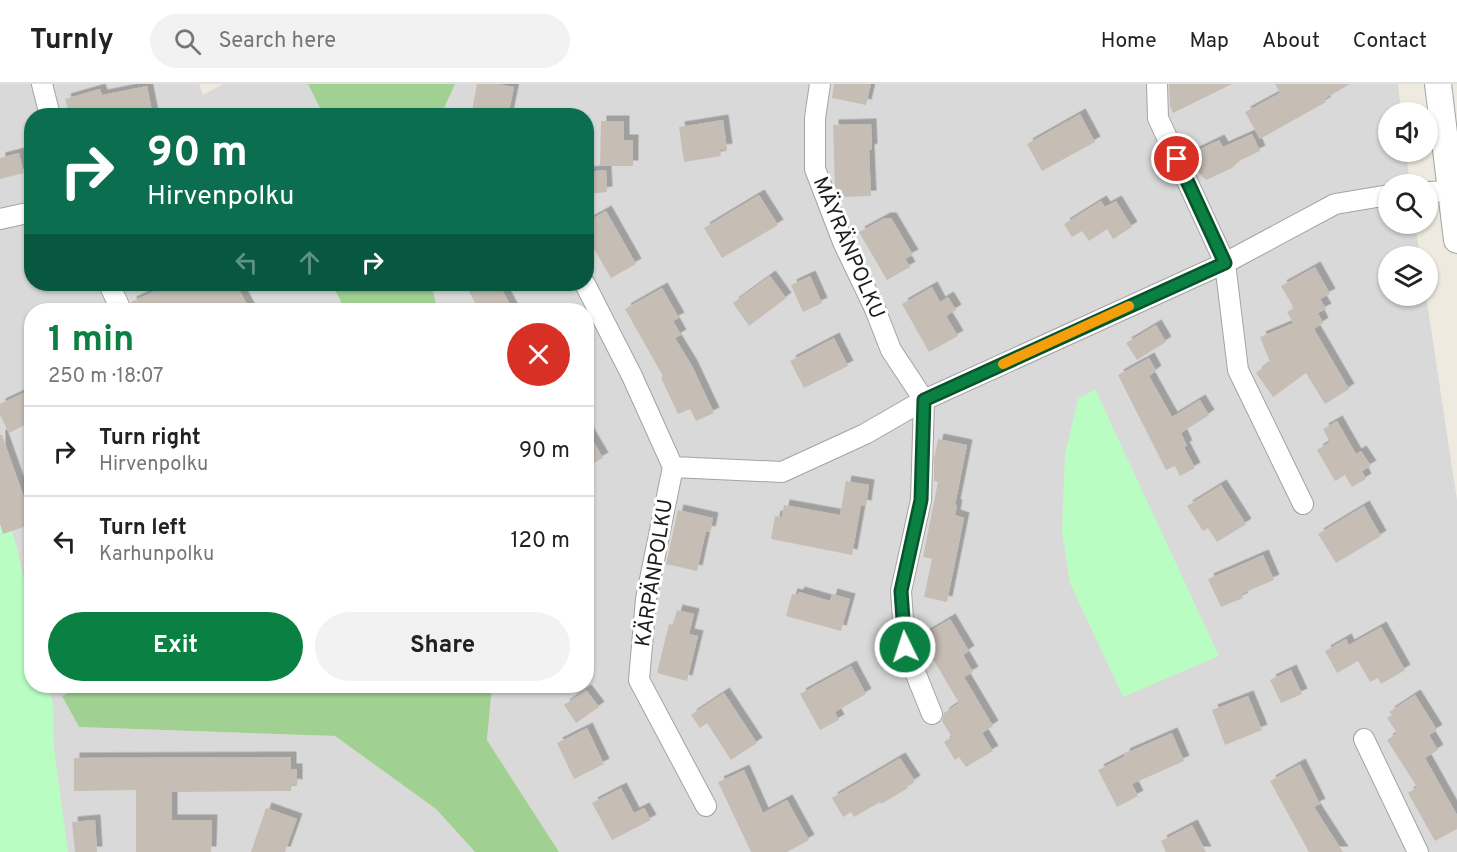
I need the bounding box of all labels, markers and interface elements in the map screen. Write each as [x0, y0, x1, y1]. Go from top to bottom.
search box [150, 14, 570, 68]
text: Turnly [30, 23, 114, 59]
icon: search [171, 25, 204, 58]
text: Search here [219, 28, 336, 55]
text: Home [1101, 28, 1157, 55]
text: Map [1190, 28, 1229, 55]
text: About [1262, 28, 1320, 55]
text: Contact [1353, 28, 1427, 55]
map controls [1378, 102, 1438, 306]
button: sound [1378, 102, 1438, 162]
text: 90 m [147, 128, 248, 181]
icon: right [48, 132, 126, 210]
pin [1151, 133, 1202, 184]
icon: arrive [1160, 142, 1193, 175]
street label: MÄYRÄNPOLKU [806, 173, 890, 323]
button: search [1378, 174, 1438, 234]
text: Hirvenpolku [147, 180, 295, 214]
icon: left [230, 246, 263, 279]
icon: ahead [293, 246, 326, 279]
icon: right [356, 246, 389, 279]
button: layers [1378, 246, 1438, 306]
text: 1 min [48, 318, 134, 364]
button: close [507, 323, 570, 386]
text: 250 m · 18:07 [48, 364, 163, 390]
text: Turn right [99, 425, 201, 452]
icon: right [48, 435, 81, 468]
text: 90 m [519, 438, 570, 465]
text: Hirvenpolku [99, 452, 208, 478]
street label: KÄRPÄNPOLKU [630, 497, 680, 649]
text: Turn left [99, 515, 187, 542]
icon: left [48, 525, 81, 558]
text: 120 m [510, 528, 570, 555]
text: Karhunpolku [99, 542, 214, 568]
button: Exit [48, 612, 303, 681]
button: Share [315, 612, 570, 681]
position arrow [873, 615, 937, 679]

